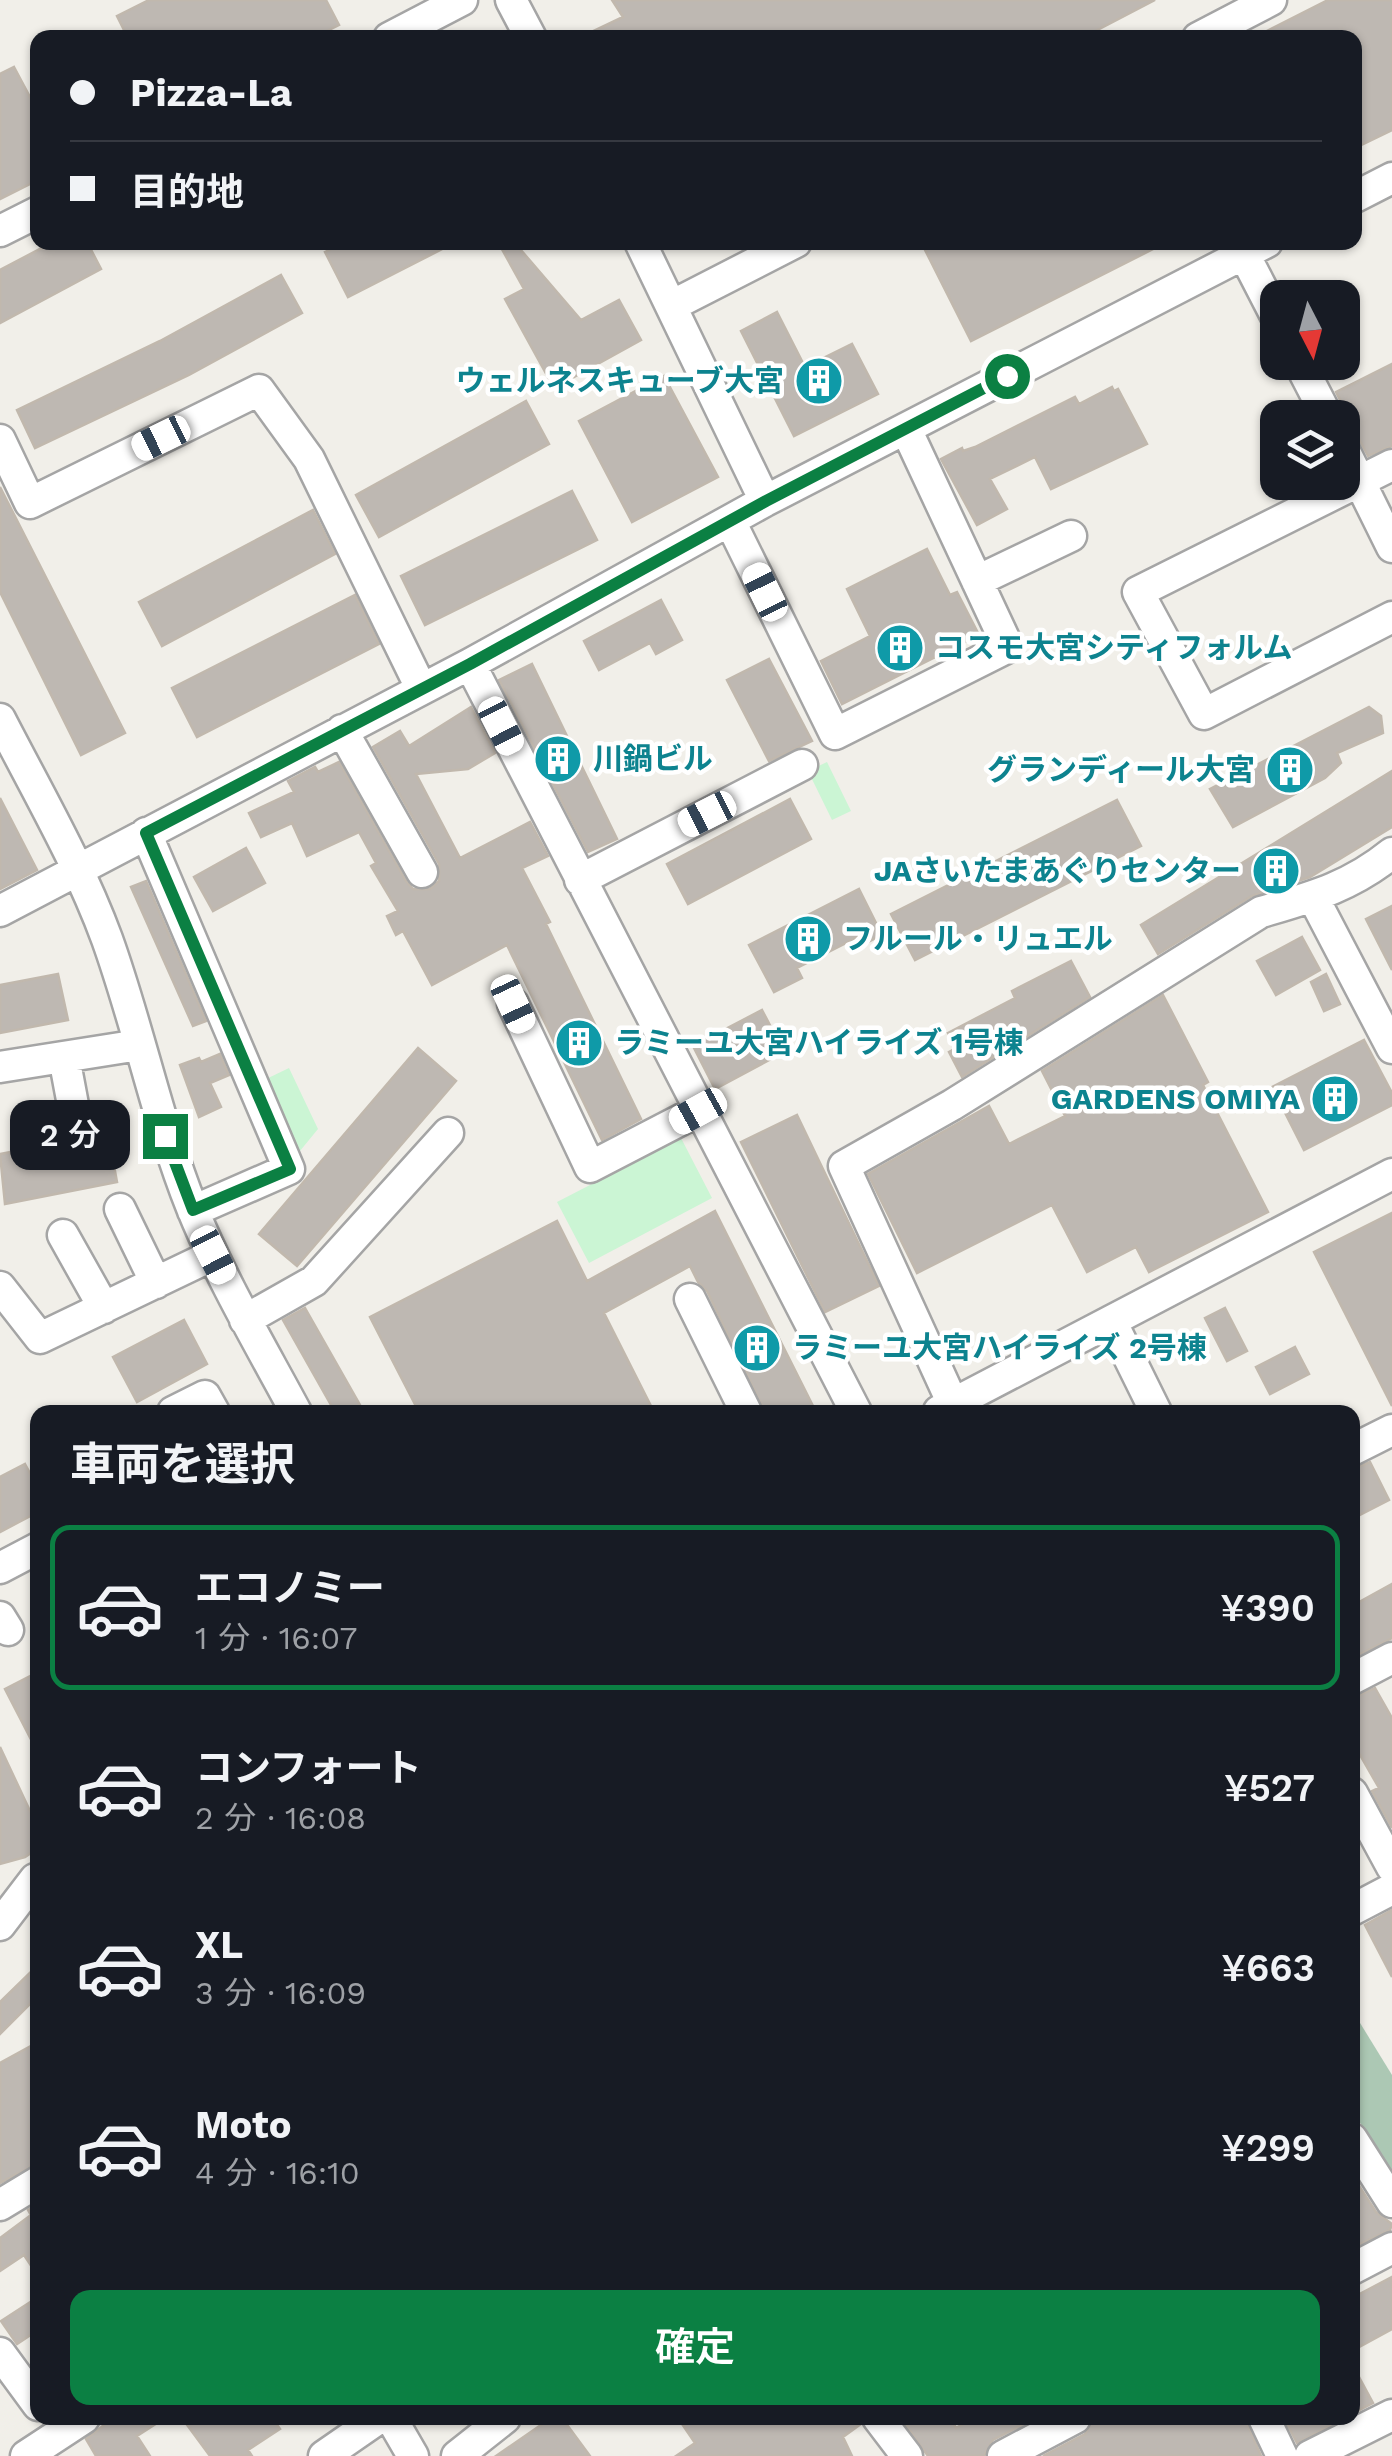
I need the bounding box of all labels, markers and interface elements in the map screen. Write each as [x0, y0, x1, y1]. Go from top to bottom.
text: Pizza-La [130, 71, 292, 115]
text: 目的地 [130, 170, 244, 214]
north arrow [1260, 280, 1360, 380]
map controls [1260, 280, 1360, 500]
route start [985, 354, 1030, 399]
building icon: ウェルネスキューブ大宮 [793, 355, 845, 407]
place label: ウェルネスキューブ大宮 [456, 363, 784, 398]
button: layers [1260, 400, 1360, 500]
car [127, 411, 195, 465]
car [738, 558, 792, 626]
building icon: コスモ大宮シティフォルム [874, 622, 926, 674]
place label: コスモ大宮シティフォルム [935, 630, 1293, 665]
car [474, 692, 528, 760]
building icon: 川鍋ビル [532, 733, 584, 785]
place label: 川鍋ビル [593, 741, 713, 776]
building icon: グランディール大宮 [1264, 744, 1316, 796]
place label: グランディール大宮 [987, 752, 1255, 787]
car [673, 787, 741, 841]
building icon: JAさいたまあぐりセンター [1250, 845, 1302, 897]
place label: JAさいたまあぐりセンター [874, 853, 1241, 888]
building icon: フルール・リュエル [782, 913, 834, 965]
place label: フルール・リュエル [843, 921, 1113, 956]
car [487, 970, 539, 1038]
building icon: ラミーユ大宮ハイライズ 1号棟 [553, 1017, 605, 1069]
place label: ラミーユ大宮ハイライズ 1号棟 [614, 1025, 1024, 1060]
building icon: GARDENS OMIYA [1309, 1073, 1361, 1125]
place label: GARDENS OMIYA [1051, 1081, 1301, 1116]
car [664, 1083, 732, 1139]
callout: 2 分 [10, 1101, 130, 1171]
route end [143, 1114, 188, 1159]
text: 2 分 [40, 1116, 100, 1154]
car [186, 1221, 240, 1289]
building icon: ラミーユ大宮ハイライズ 2号棟 [731, 1322, 783, 1374]
place label: ラミーユ大宮ハイライズ 2号棟 [792, 1330, 1207, 1365]
text: 車両を選択 [70, 1438, 295, 1491]
icon: car [75, 1563, 165, 1653]
text: エコノミー [195, 1566, 385, 1610]
text: ¥390 [1220, 1586, 1315, 1630]
text: 1 分 · 16:07 [195, 1619, 357, 1657]
icon: car [75, 1743, 165, 1833]
text: コンフォート [195, 1746, 422, 1790]
text: ¥527 [1224, 1766, 1315, 1810]
text: 2 分 · 16:08 [195, 1799, 366, 1837]
icon: car [75, 1923, 165, 2013]
text: XL [195, 1923, 243, 1967]
text: ¥663 [1221, 1946, 1315, 1990]
text: 3 分 · 16:09 [195, 1974, 366, 2012]
icon: car [75, 2103, 165, 2193]
text: Moto [195, 2103, 291, 2147]
text: ¥299 [1221, 2126, 1315, 2170]
text: 4 分 · 16:10 [195, 2154, 360, 2192]
button: 確定 [70, 2290, 1320, 2405]

